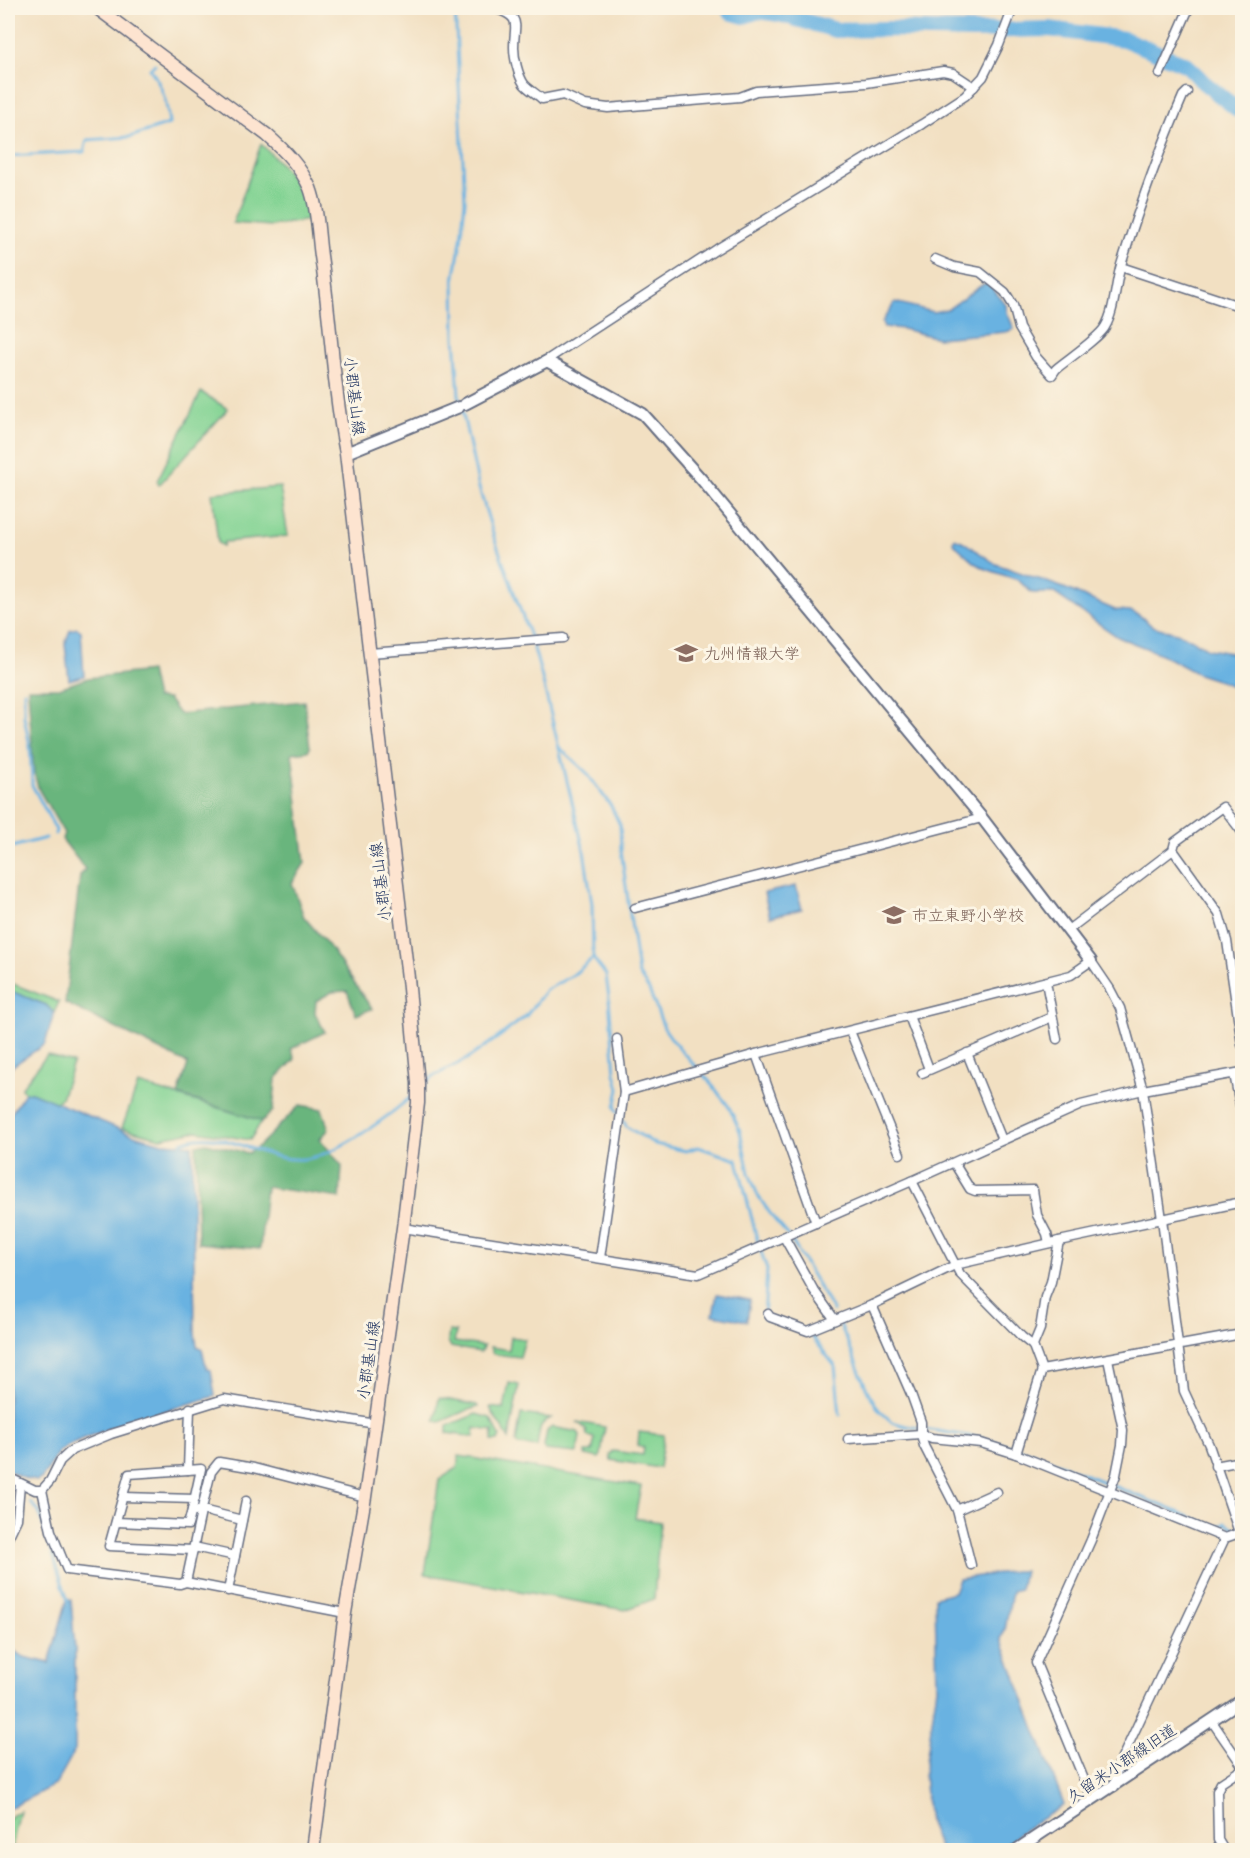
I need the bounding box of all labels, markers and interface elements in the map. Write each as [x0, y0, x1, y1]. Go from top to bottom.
street label: 小郡基山線 [339, 355, 369, 437]
school or university icon: 九州情報大学 [673, 640, 699, 666]
place label: 九州情報大学 [704, 644, 800, 664]
street label: 小郡基山線 [366, 841, 396, 923]
school or university icon: 市立東野小学校 [881, 902, 907, 928]
place label: 市立東野小学校 [912, 906, 1024, 926]
street label: 小郡基山線 [354, 1319, 384, 1401]
street label: 久留米小郡線旧道 [1063, 1720, 1180, 1808]

